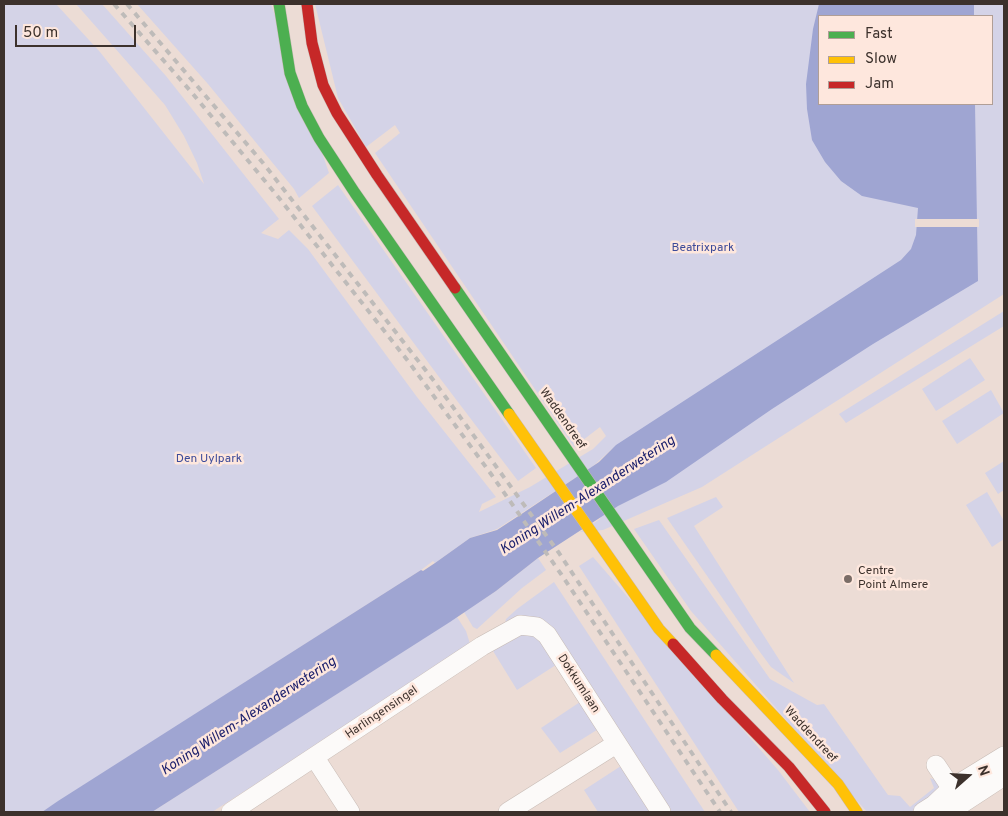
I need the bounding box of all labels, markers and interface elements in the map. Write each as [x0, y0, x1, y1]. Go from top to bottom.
scale bar [18, 15, 139, 47]
legend [818, 15, 993, 105]
text: 50 m [23, 24, 58, 43]
text: Fast [865, 25, 893, 44]
text: Slow [865, 50, 897, 69]
text: Jam [865, 75, 894, 94]
park label: Beatrixpark [672, 242, 734, 256]
street label: Waddendreef [536, 386, 588, 452]
water label: Koning Willem-Alexanderwetering [497, 433, 679, 559]
park label: Den Uylpark [176, 453, 242, 467]
place label: Centre Point Almere [858, 565, 928, 593]
marker: Centre Point Almere [842, 573, 854, 585]
street label: Dokkumlaan [554, 652, 602, 716]
water label: Koning Willem-Alexanderwetering [158, 654, 340, 780]
street label: Harlingensingel [343, 683, 421, 743]
street label: Waddendreef [780, 704, 840, 766]
north arrow [943, 751, 993, 801]
text: N [973, 763, 992, 778]

